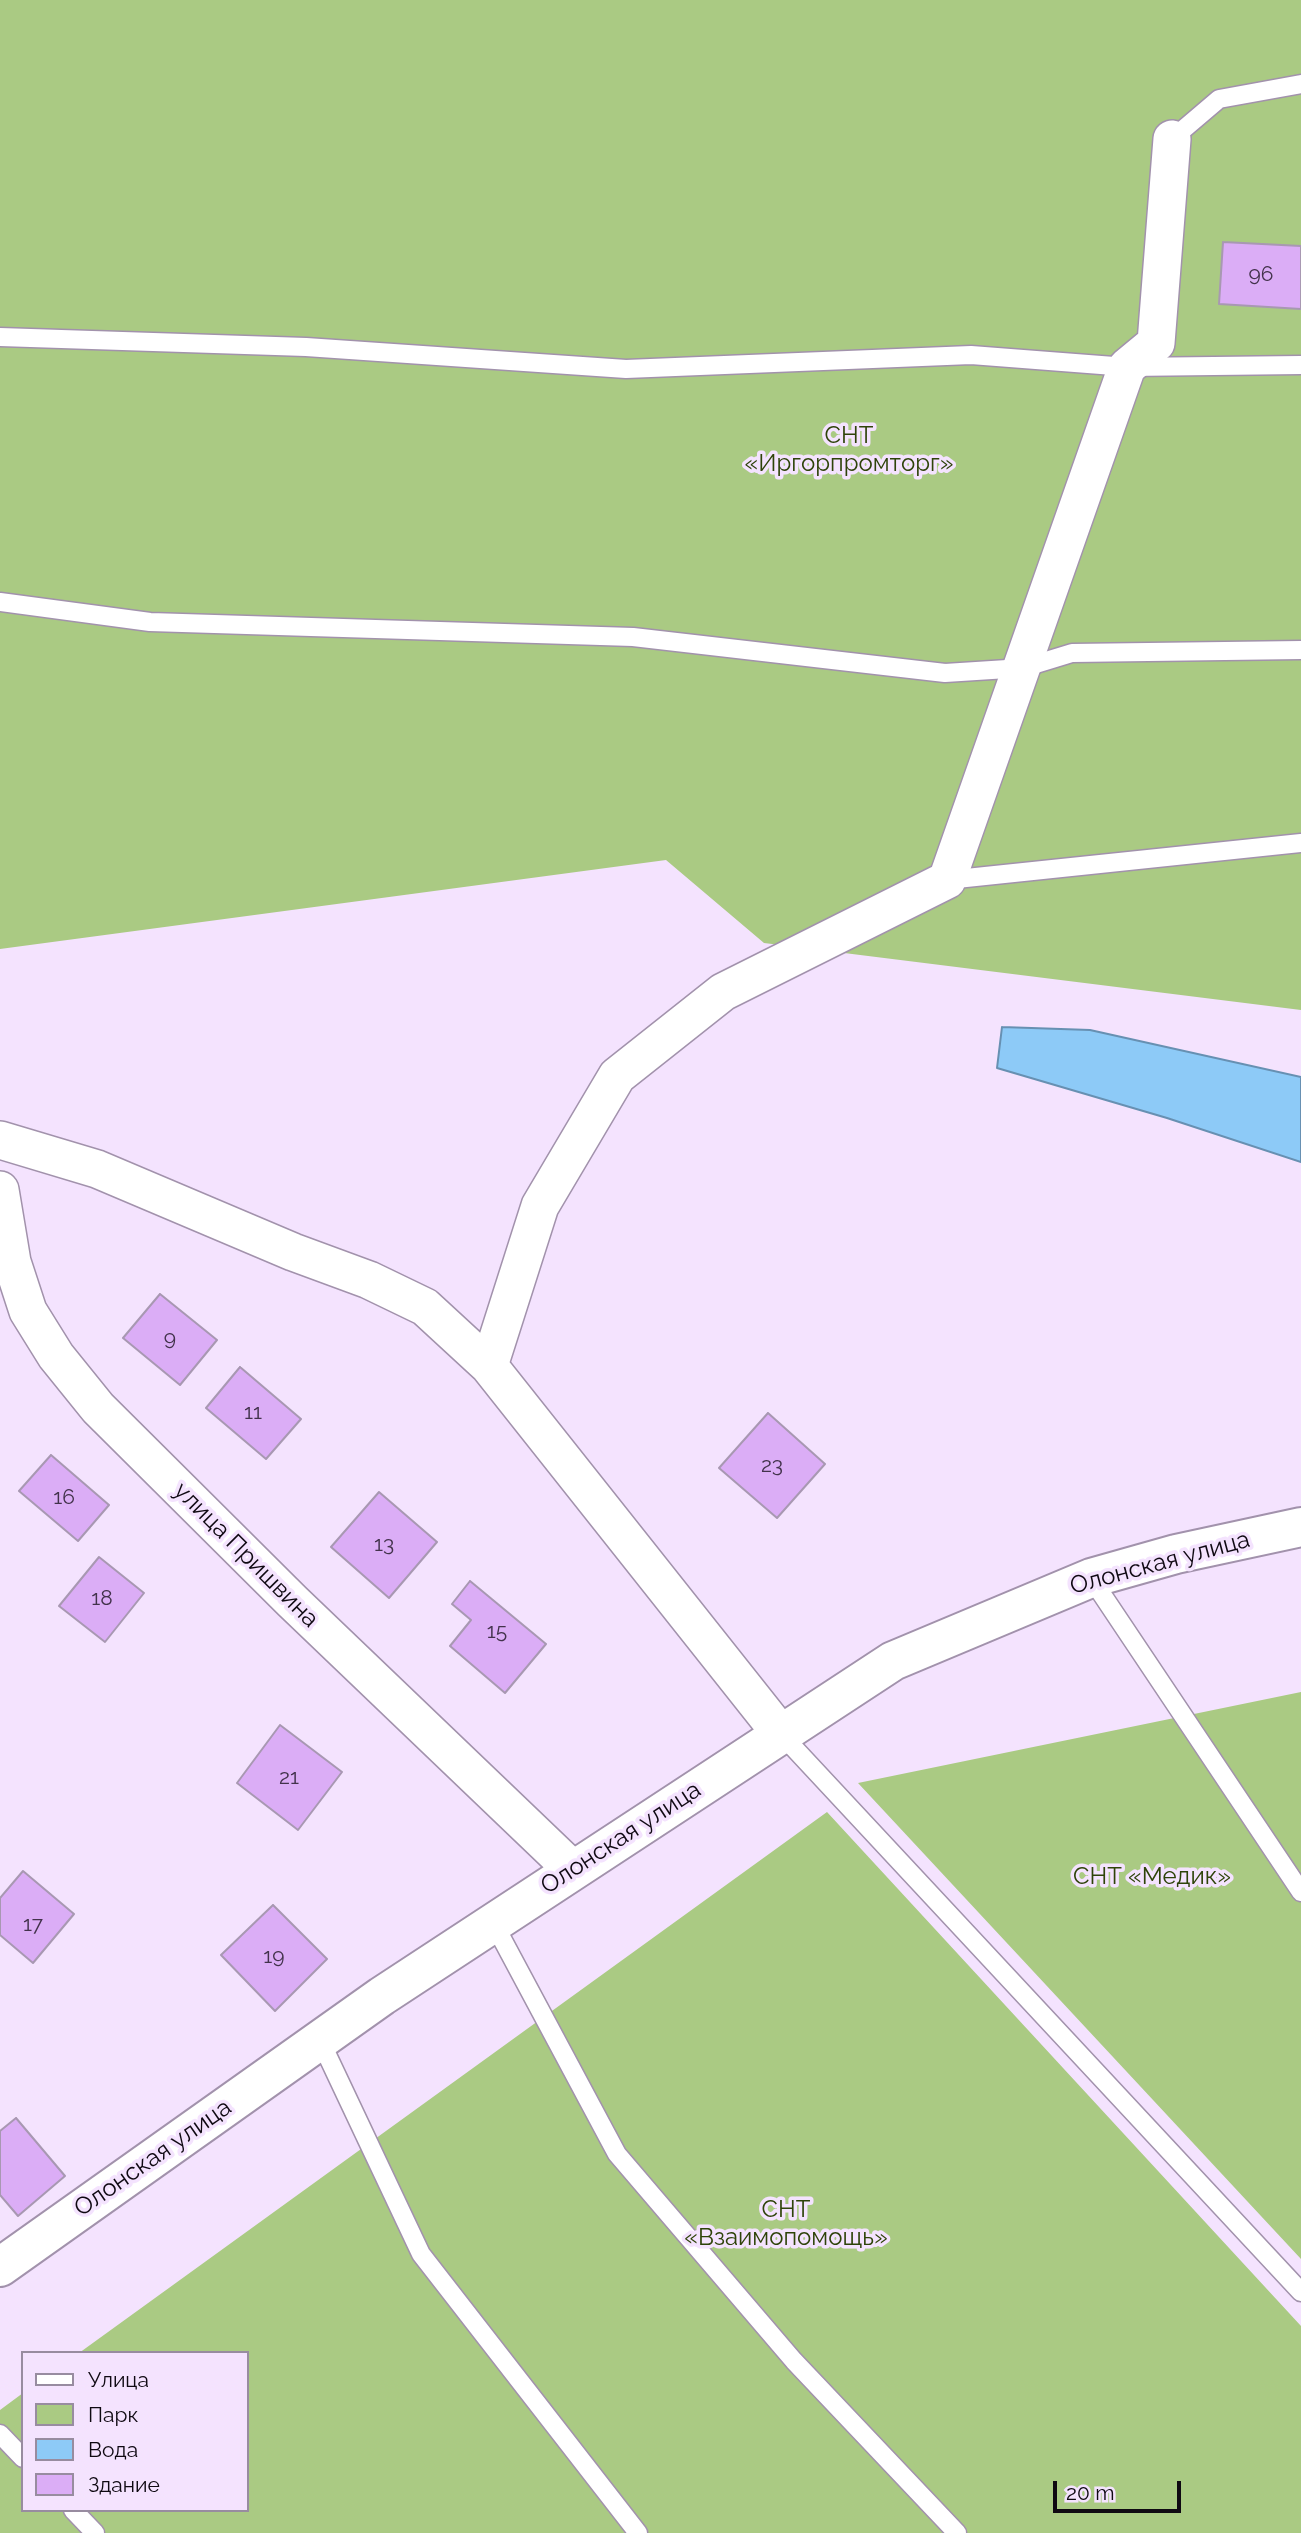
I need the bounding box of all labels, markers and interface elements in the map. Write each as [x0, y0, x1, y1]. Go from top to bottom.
house number: 96 [1249, 262, 1273, 288]
park label: СНТ «Иргорпромторг» [744, 422, 954, 478]
house number: 9 [164, 1326, 176, 1352]
house number: 11 [244, 1400, 262, 1426]
house number: 23 [761, 1453, 783, 1479]
street label: улица Пришвина [167, 1476, 325, 1634]
house number: 16 [53, 1485, 75, 1511]
street label: Олонская улица [1067, 1525, 1253, 1601]
house number: 13 [374, 1532, 394, 1558]
house number: 18 [91, 1586, 113, 1612]
house number: 15 [487, 1619, 507, 1645]
house number: 21 [279, 1765, 299, 1791]
street label: Олонская улица [536, 1776, 706, 1900]
park label: СНТ «Медик» [1073, 1863, 1231, 1891]
house number: 17 [23, 1912, 43, 1938]
house number: 19 [263, 1944, 285, 1970]
street label: Олонская улица [69, 2093, 237, 2223]
park label: СНТ «Взаимопомощь» [684, 2196, 888, 2252]
legend [21, 2351, 248, 2512]
text: Улица [88, 2367, 149, 2392]
text: Парк [88, 2402, 138, 2427]
text: Вода [88, 2437, 138, 2462]
scale bar [1056, 2466, 1184, 2510]
text: Здание [88, 2472, 160, 2497]
text: 20 m [1066, 2480, 1114, 2505]

